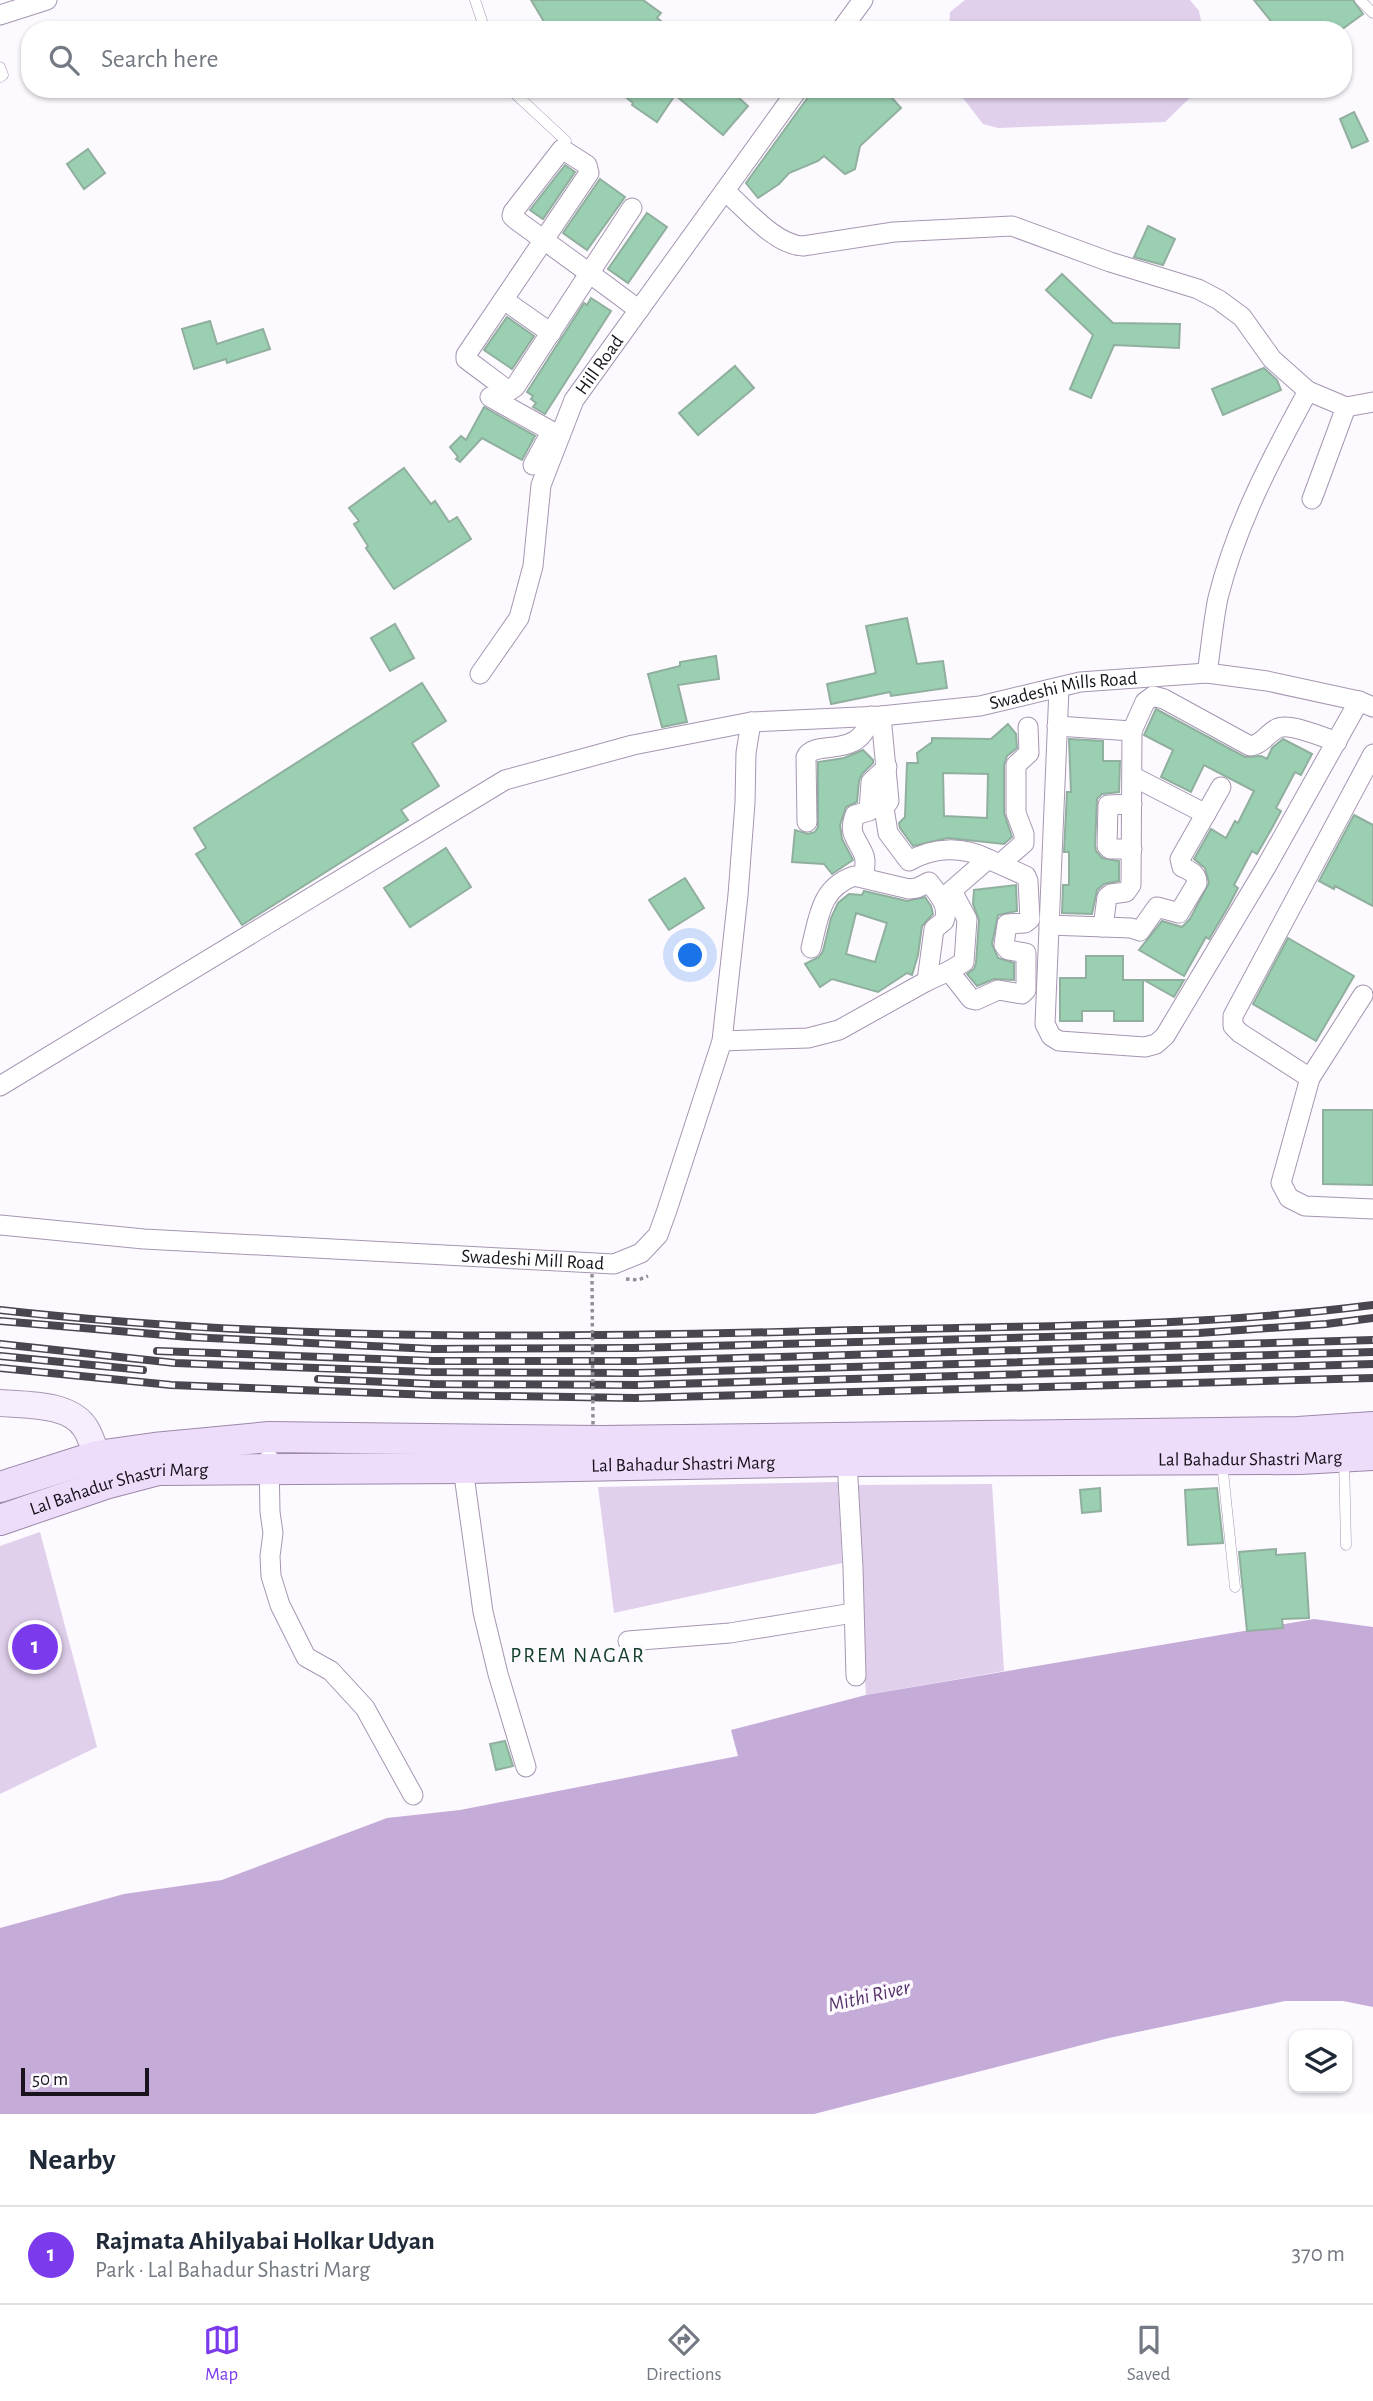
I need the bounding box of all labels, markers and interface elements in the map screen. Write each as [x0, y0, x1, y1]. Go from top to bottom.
search box [21, 21, 1352, 98]
icon: search [45, 41, 83, 79]
text: Search here [101, 46, 219, 72]
street label: Hill Road [572, 332, 627, 398]
street label: Swadeshi Mills Road [987, 668, 1138, 713]
your location [673, 938, 707, 972]
street label: Swadeshi Mill Road [461, 1246, 605, 1273]
street label: Lal Bahadur Shastri Marg [1158, 1447, 1343, 1469]
street label: Lal Bahadur Shastri Marg [591, 1453, 776, 1475]
street label: Lal Bahadur Shastri Marg [27, 1460, 209, 1519]
pin: 1 [12, 1621, 58, 1673]
district label: PREM NAGAR [510, 1645, 646, 1666]
water label: Mithi River [826, 1976, 913, 2016]
map controls [1289, 2030, 1352, 2093]
button: layers [1289, 2030, 1352, 2093]
scale bar [21, 2065, 149, 2097]
text: 50 m [32, 2070, 68, 2089]
text: Nearby [28, 2145, 116, 2175]
text: Rajmata Ahilyabai Holkar Udyan [95, 2228, 435, 2254]
text: 1 [47, 2243, 55, 2266]
text: 370 m [1292, 2243, 1345, 2266]
text: Park · Lal Bahadur Shastri Marg [95, 2259, 370, 2282]
tab: Map [203, 2321, 241, 2386]
tab: Directions [646, 2321, 722, 2386]
tab: Saved [1127, 2321, 1170, 2386]

